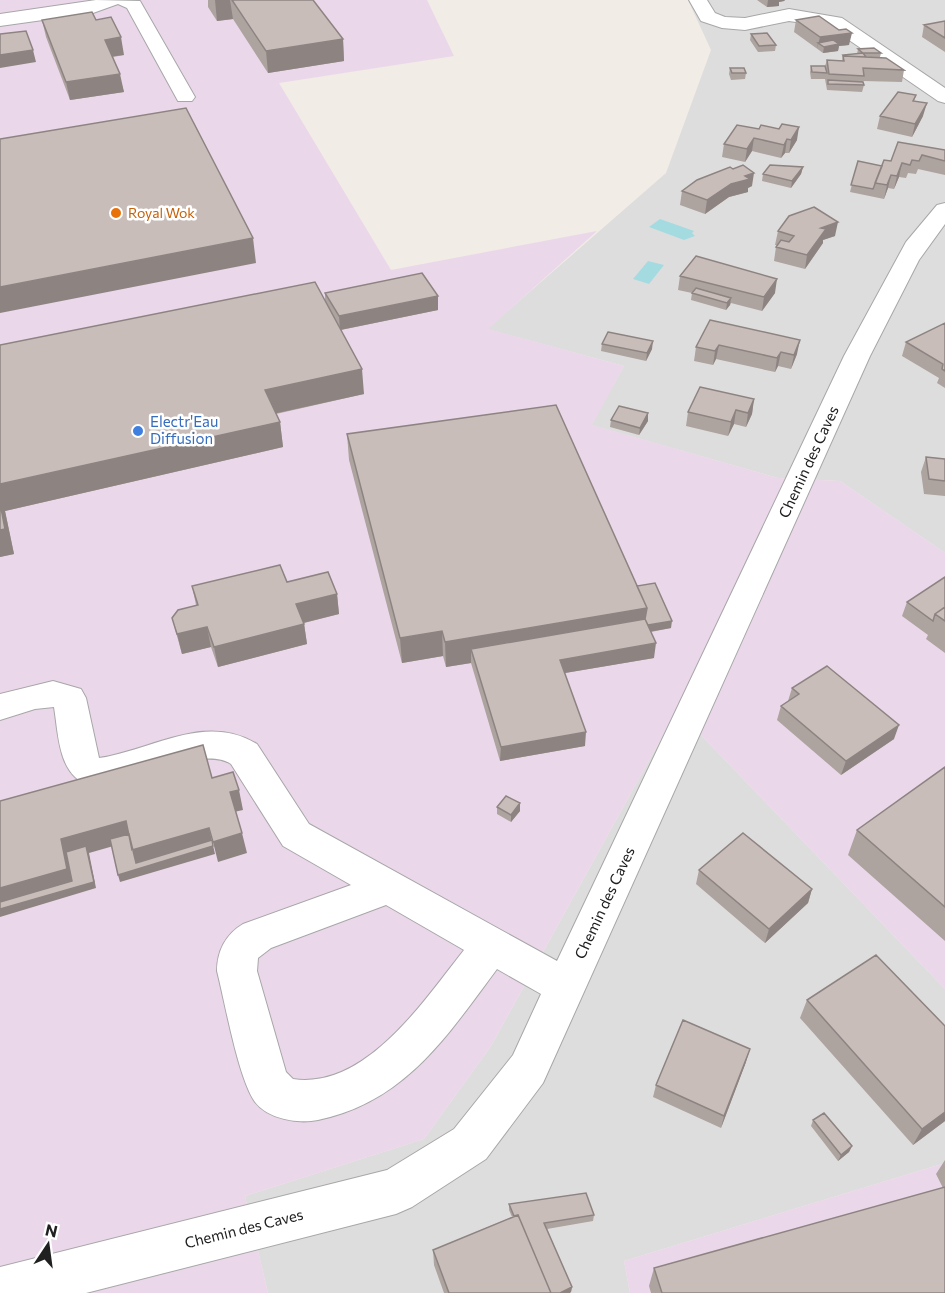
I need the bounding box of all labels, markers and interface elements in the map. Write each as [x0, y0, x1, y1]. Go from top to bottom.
place label: Royal Wok [128, 204, 195, 221]
marker: Royal Wok [109, 206, 123, 220]
street label: Chemin des Caves [774, 403, 842, 520]
place label: Electr'Eau Diffusion [150, 412, 218, 447]
marker: Electr'Eau Diffusion [131, 424, 145, 438]
street label: Chemin des Caves [570, 844, 638, 961]
street label: Chemin des Caves [183, 1205, 305, 1251]
north arrow [18, 1215, 78, 1275]
text: N [44, 1219, 59, 1241]

